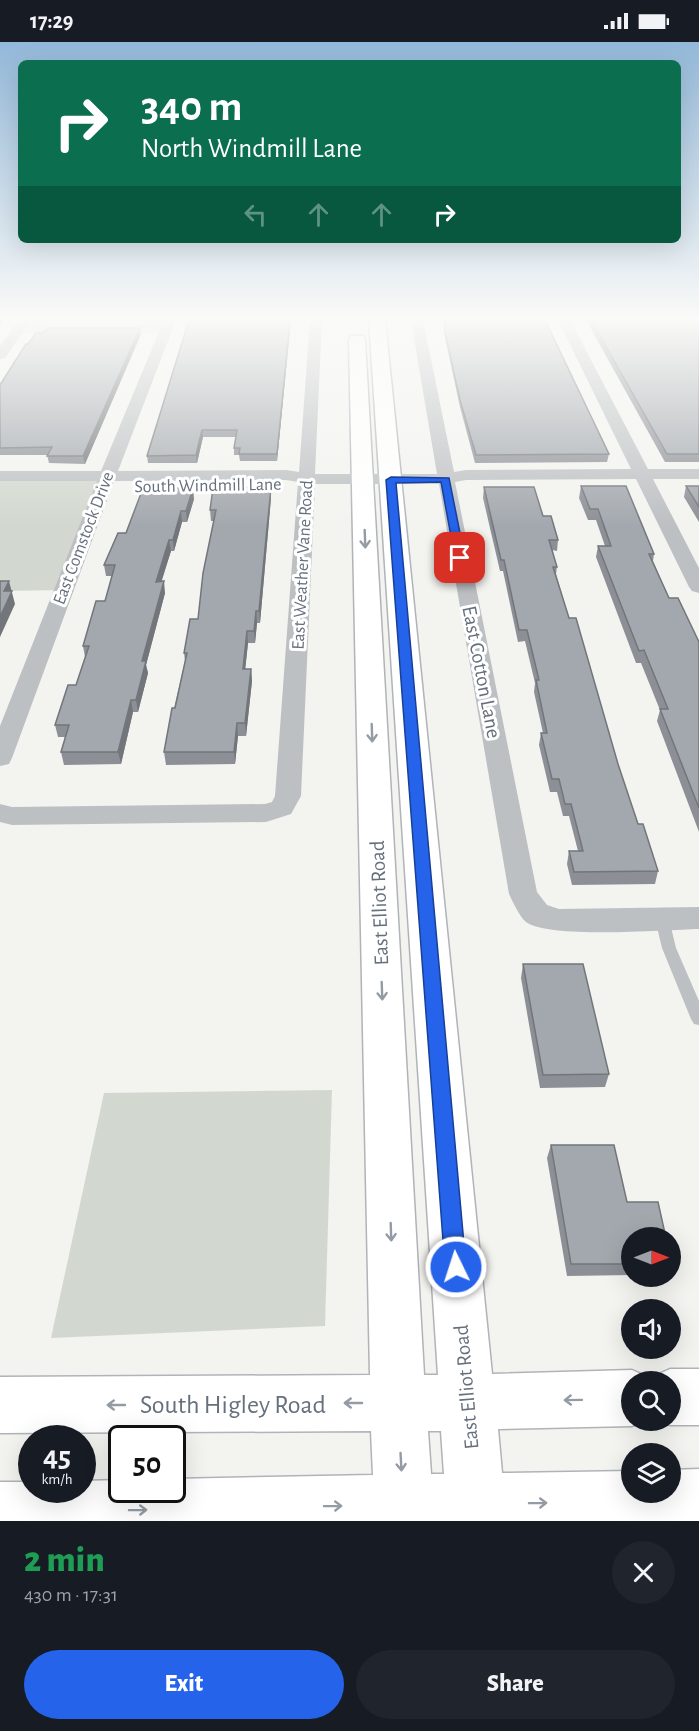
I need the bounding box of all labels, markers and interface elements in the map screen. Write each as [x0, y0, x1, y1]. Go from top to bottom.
text: 17:29 [30, 10, 73, 32]
icon: right [42, 84, 120, 162]
text: 340 m [141, 86, 242, 128]
text: North Windmill Lane [141, 135, 362, 162]
icon: left [239, 198, 272, 231]
icon: ahead [302, 198, 335, 231]
icon: ahead [365, 198, 398, 231]
icon: right [428, 198, 461, 231]
street label: East Comstock Drive [50, 469, 118, 607]
street label: South Windmill Lane [134, 476, 282, 496]
street label: East Weather Vane Road [290, 480, 316, 650]
one-way arrow [359, 528, 371, 548]
pin [434, 532, 485, 583]
icon: arrive [443, 541, 476, 574]
street label: East Cotton Lane [458, 604, 505, 740]
one-way arrow [367, 723, 378, 743]
street label: East Elliot Road [367, 840, 392, 966]
one-way arrow [377, 981, 388, 1001]
one-way arrow [386, 1221, 397, 1241]
north arrow [621, 1227, 681, 1287]
map controls [621, 1227, 681, 1503]
position arrow [424, 1235, 488, 1299]
button: sound [621, 1299, 681, 1359]
street label: East Elliot Road [451, 1324, 482, 1450]
button: search [621, 1371, 681, 1431]
street label: South Higley Road [140, 1392, 326, 1418]
one-way arrow [564, 1394, 584, 1405]
one-way arrow [344, 1397, 364, 1409]
one-way arrow [107, 1399, 127, 1410]
speed limit sign: 50 [108, 1425, 186, 1503]
text: 45 [43, 1442, 71, 1472]
button: layers [621, 1443, 681, 1503]
one-way arrow [396, 1451, 407, 1471]
text: km/h [42, 1472, 72, 1487]
one-way arrow [527, 1498, 547, 1509]
one-way arrow [323, 1500, 343, 1512]
one-way arrow [128, 1504, 148, 1516]
button: close [612, 1541, 675, 1604]
text: 2 min [24, 1542, 105, 1578]
text: 430 m · 17:31 [24, 1585, 118, 1605]
button: Exit [24, 1650, 344, 1719]
button: Share [356, 1650, 675, 1719]

